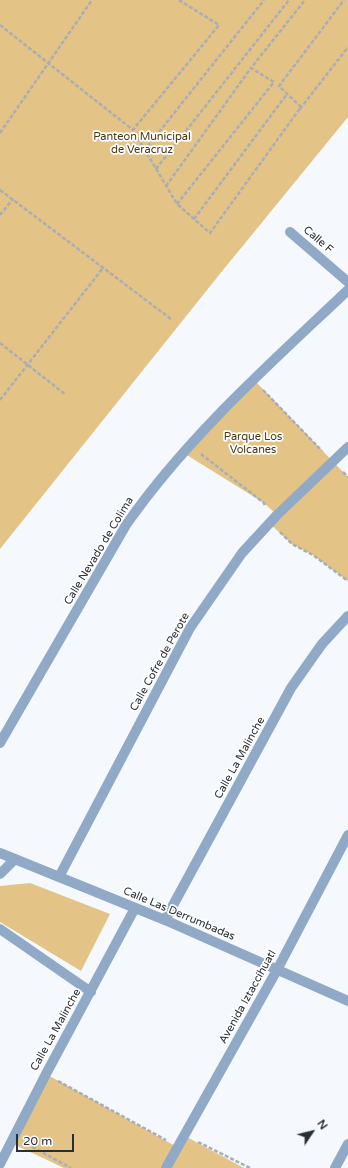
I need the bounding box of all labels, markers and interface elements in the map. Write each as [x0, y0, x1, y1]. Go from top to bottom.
park label: Panteon Municipal de Veracruz [93, 130, 191, 156]
street label: Calle F [300, 224, 336, 256]
park label: Parque Los Volcanes [224, 430, 282, 456]
street label: Calle Nevado de Colima [62, 495, 136, 607]
street label: Calle Cofre de Perote [127, 611, 193, 713]
street label: Calle La Malinche [212, 715, 268, 801]
street label: Calle Las Derrumbadas [121, 884, 237, 944]
street label: Avenida Iztaccíhuatl [217, 948, 279, 1046]
street label: Calle La Malinche [28, 987, 84, 1073]
north arrow [292, 1112, 332, 1152]
text: N [314, 1117, 330, 1132]
scale bar [18, 1126, 76, 1152]
text: 20 m [23, 1134, 52, 1148]

